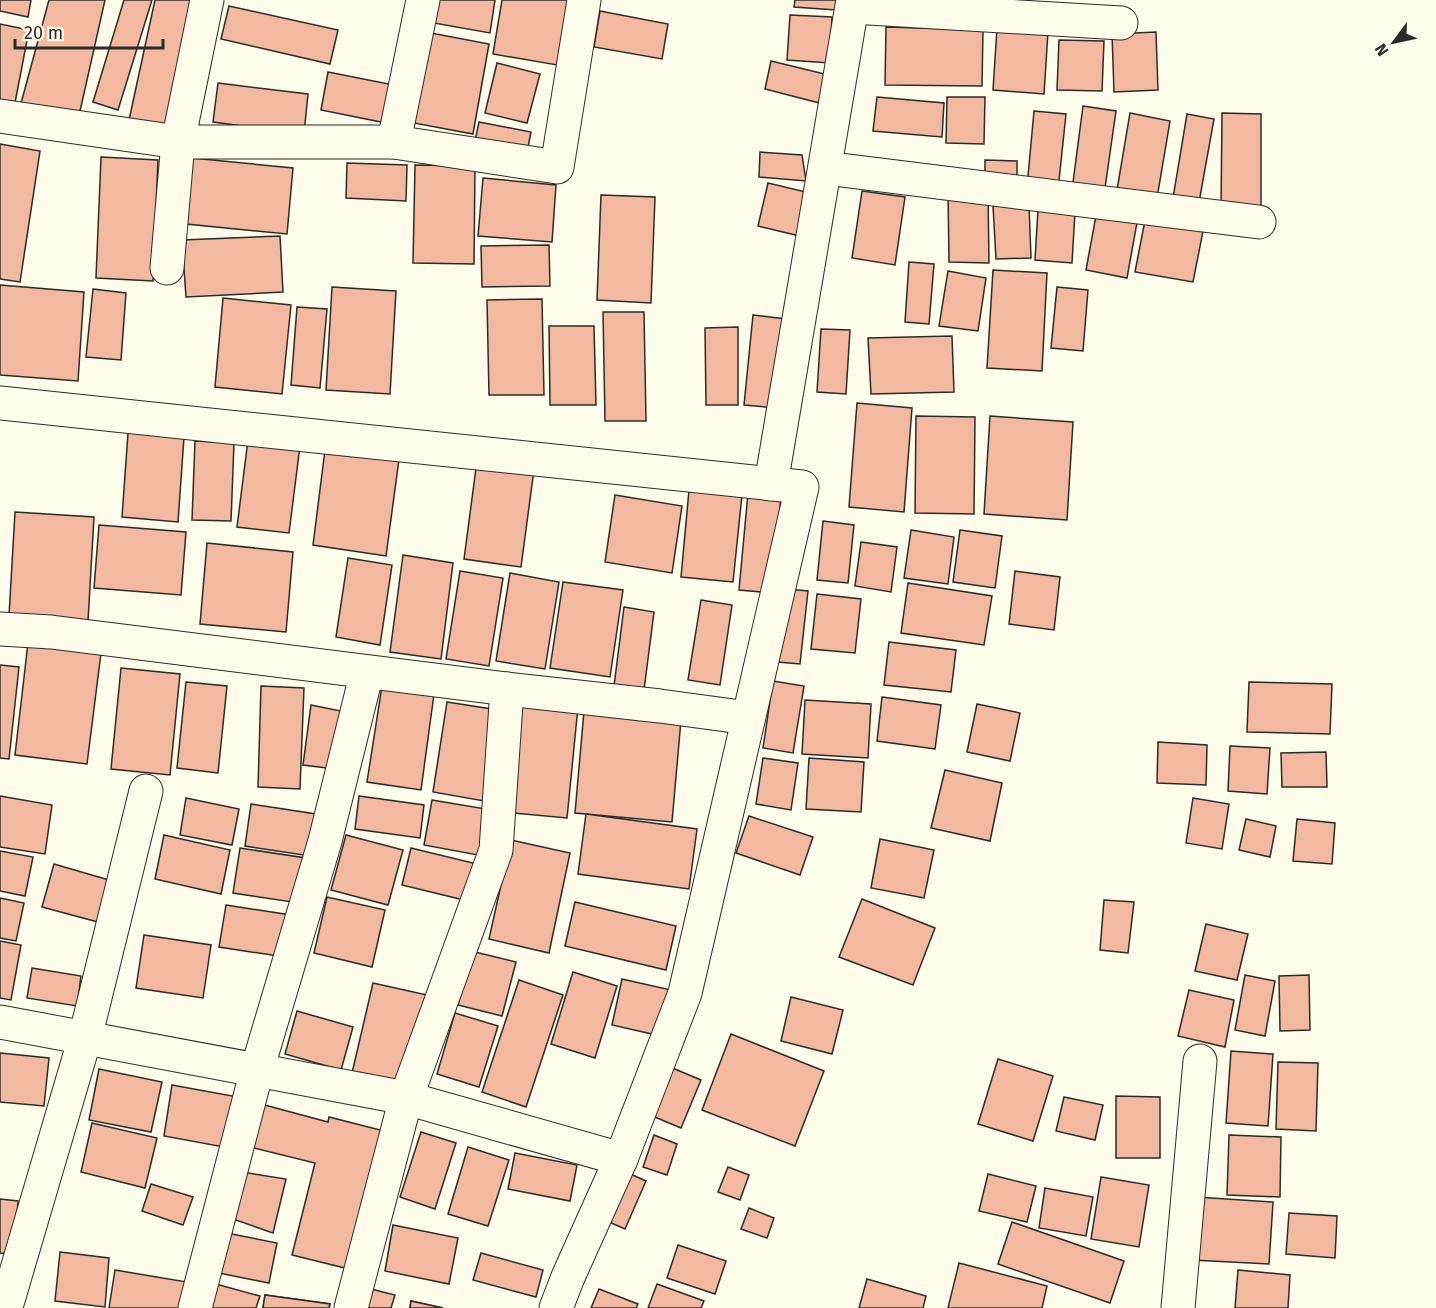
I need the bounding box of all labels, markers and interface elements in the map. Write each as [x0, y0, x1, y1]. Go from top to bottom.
scale bar [15, 12, 164, 50]
north arrow [1364, 12, 1424, 72]
text: 20 m [24, 22, 63, 44]
text: N [1371, 40, 1393, 60]

